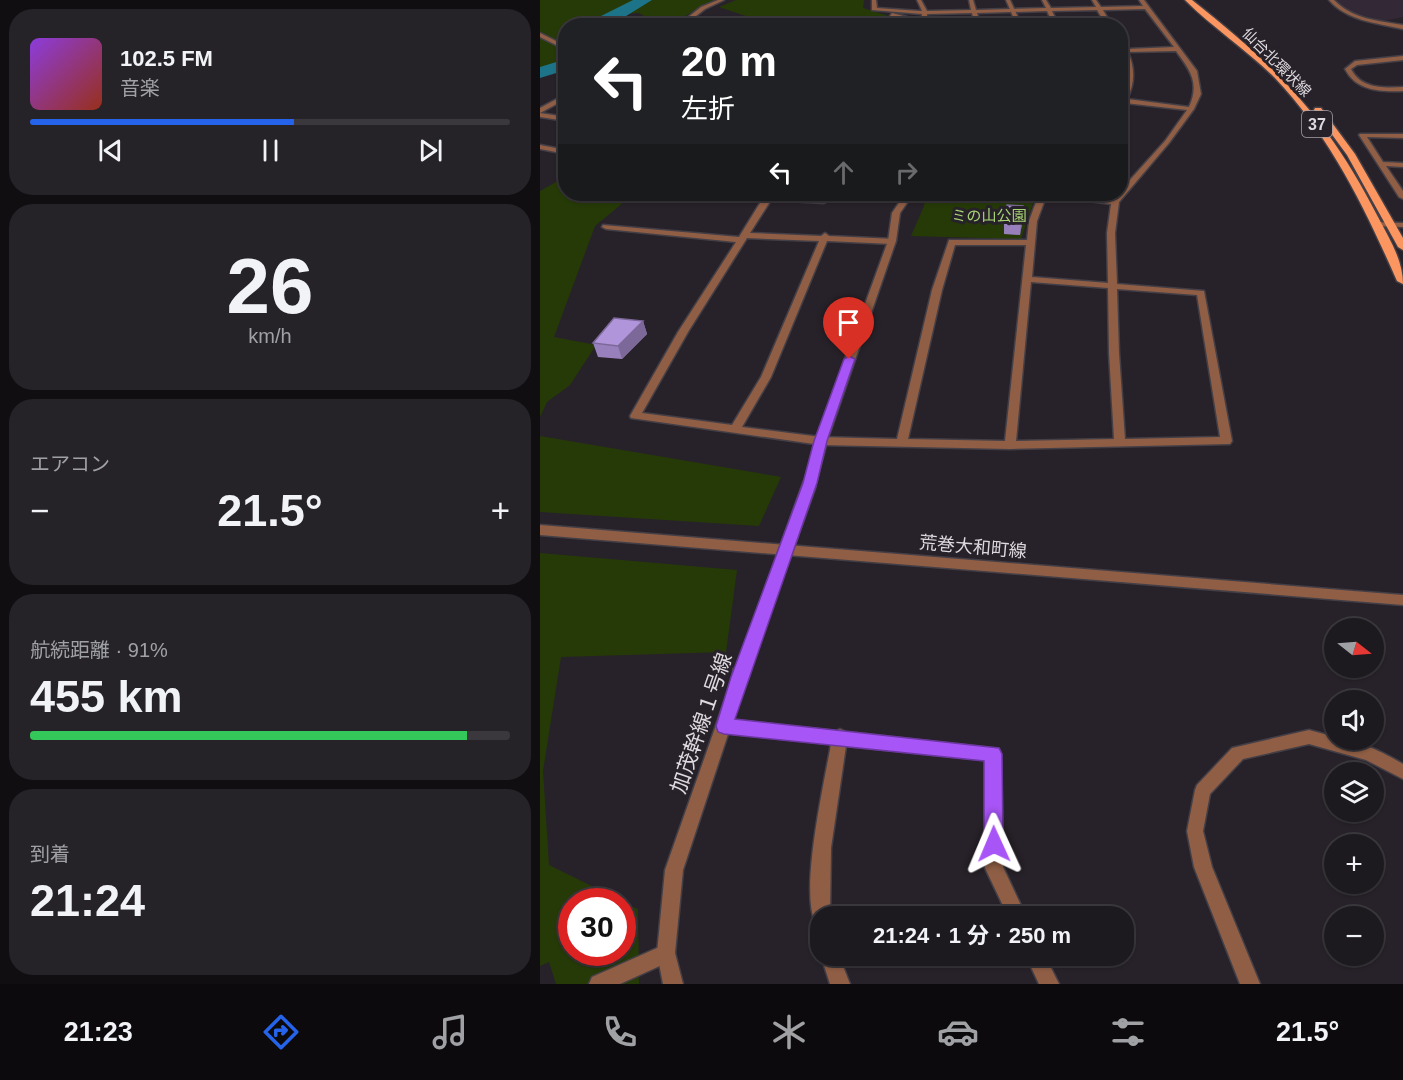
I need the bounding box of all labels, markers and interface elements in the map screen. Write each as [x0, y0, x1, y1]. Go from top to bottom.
street label: 仙台北環状線 [1239, 24, 1315, 100]
text: 20 m [681, 38, 777, 85]
icon: left [582, 42, 660, 120]
text: 102.5 FM [120, 46, 213, 71]
text: 音楽 [120, 77, 160, 99]
text: 左折 [681, 94, 735, 124]
road number: 37 [1302, 111, 1332, 137]
icon: previous [94, 134, 127, 167]
icon: pause [254, 134, 287, 167]
icon: next [414, 134, 447, 167]
icon: left [764, 156, 797, 189]
icon: ahead [827, 156, 860, 189]
icon: right [890, 156, 923, 189]
park label: ミの山公園 [951, 207, 1027, 224]
text: 26 [227, 242, 313, 330]
pin [823, 297, 874, 359]
icon: arrive [832, 306, 865, 339]
text: km/h [248, 325, 292, 347]
text: エアコン [30, 453, 110, 475]
text: 21.5° [217, 485, 323, 536]
text: − [30, 492, 49, 529]
text: + [491, 492, 510, 529]
street label: 荒巻大和町線 [918, 532, 1028, 562]
north arrow [1324, 618, 1384, 678]
map controls [1324, 618, 1384, 966]
text: 航続距離 · 91% [30, 639, 168, 661]
street label: 加茂幹線１号線 [666, 650, 736, 796]
text: 455 km [30, 671, 183, 722]
button: sound [1324, 690, 1384, 750]
button: layers [1324, 762, 1384, 822]
position arrow [962, 812, 1026, 876]
button: + [1324, 834, 1384, 894]
text: 到着 [30, 843, 70, 865]
text: 21:24 [30, 875, 145, 926]
speed limit sign: 30 [558, 888, 636, 966]
button: − [1324, 906, 1384, 966]
text: 21:24 · 1 分 · 250 m [873, 923, 1071, 948]
icon: directions [260, 1011, 302, 1053]
icon: music [429, 1011, 471, 1053]
icon: phone [599, 1011, 641, 1053]
icon: climate [768, 1011, 810, 1053]
icon: car [937, 1011, 979, 1053]
icon: filters [1107, 1011, 1149, 1053]
text: 21:23 [64, 1017, 133, 1047]
text: 21.5° [1276, 1017, 1339, 1047]

